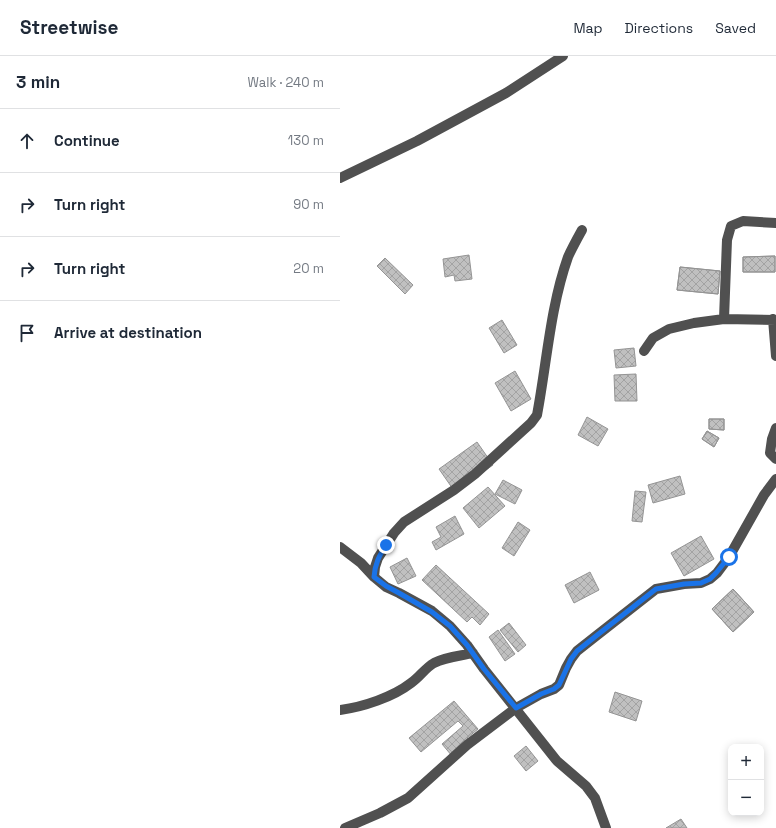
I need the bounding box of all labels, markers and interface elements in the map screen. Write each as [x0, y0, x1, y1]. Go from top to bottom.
text: Streetwise [20, 15, 119, 40]
text: Map [573, 19, 603, 37]
text: Directions [625, 19, 693, 37]
text: Saved [715, 19, 756, 37]
text: 3 min [16, 71, 60, 93]
text: Walk · 240 m [248, 74, 324, 91]
icon: ahead [16, 130, 38, 152]
text: Continue [54, 131, 120, 150]
text: 130 m [288, 132, 324, 149]
icon: right [16, 194, 38, 216]
text: Turn right [54, 195, 125, 214]
text: 90 m [293, 196, 324, 213]
icon: right [16, 258, 38, 280]
text: Turn right [54, 259, 125, 278]
text: 20 m [293, 260, 324, 277]
icon: arrive [16, 322, 38, 344]
text: Arrive at destination [54, 323, 202, 342]
route end [377, 536, 395, 554]
route start [720, 548, 738, 566]
map controls [728, 744, 764, 816]
button: + [728, 744, 764, 780]
button: − [728, 780, 764, 816]

